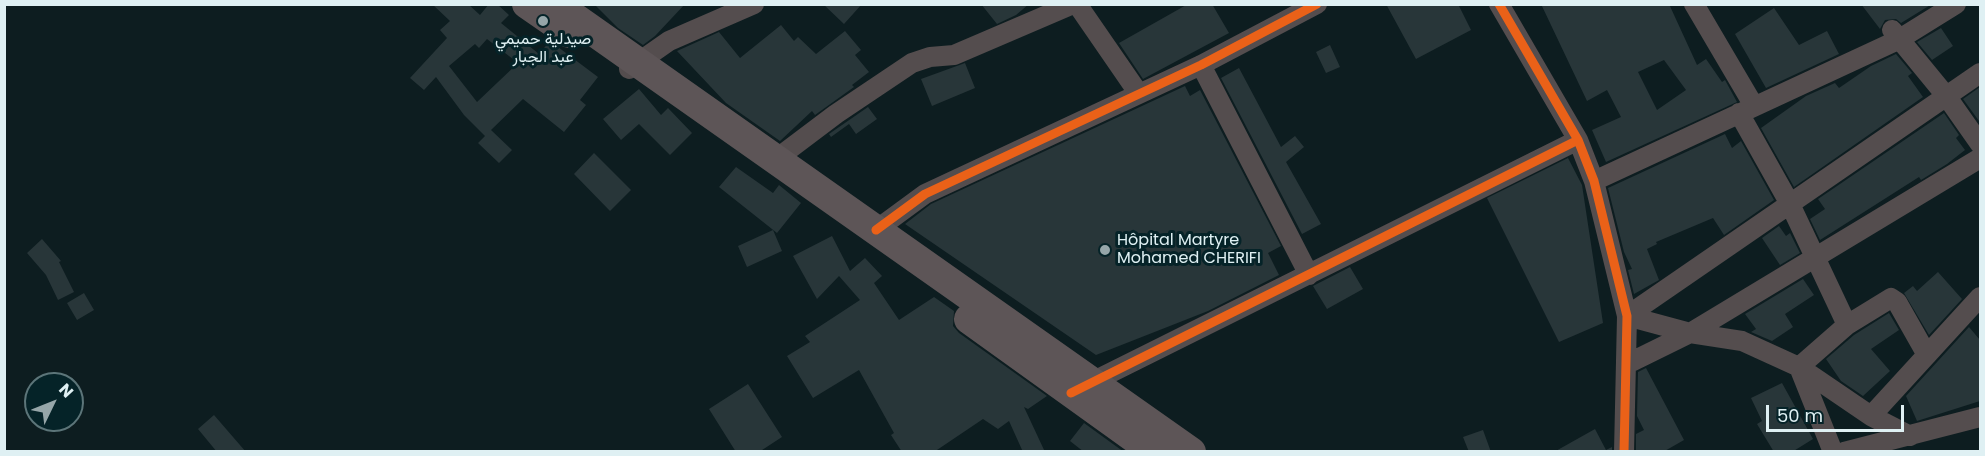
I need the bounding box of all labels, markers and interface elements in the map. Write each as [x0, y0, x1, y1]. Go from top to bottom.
marker: صيدلية حميمي عبد الجبار [536, 14, 550, 28]
place label: صيدلية حميمي عبد الجبار [495, 30, 591, 68]
place label: Hôpital Martyre Mohamed CHERIFI [1117, 231, 1261, 269]
marker: Hôpital Martyre Mohamed CHERIFI [1098, 243, 1112, 257]
north arrow [24, 372, 84, 432]
text: N [54, 378, 79, 403]
scale bar [1769, 393, 1907, 431]
text: 50 m [1777, 403, 1823, 428]

